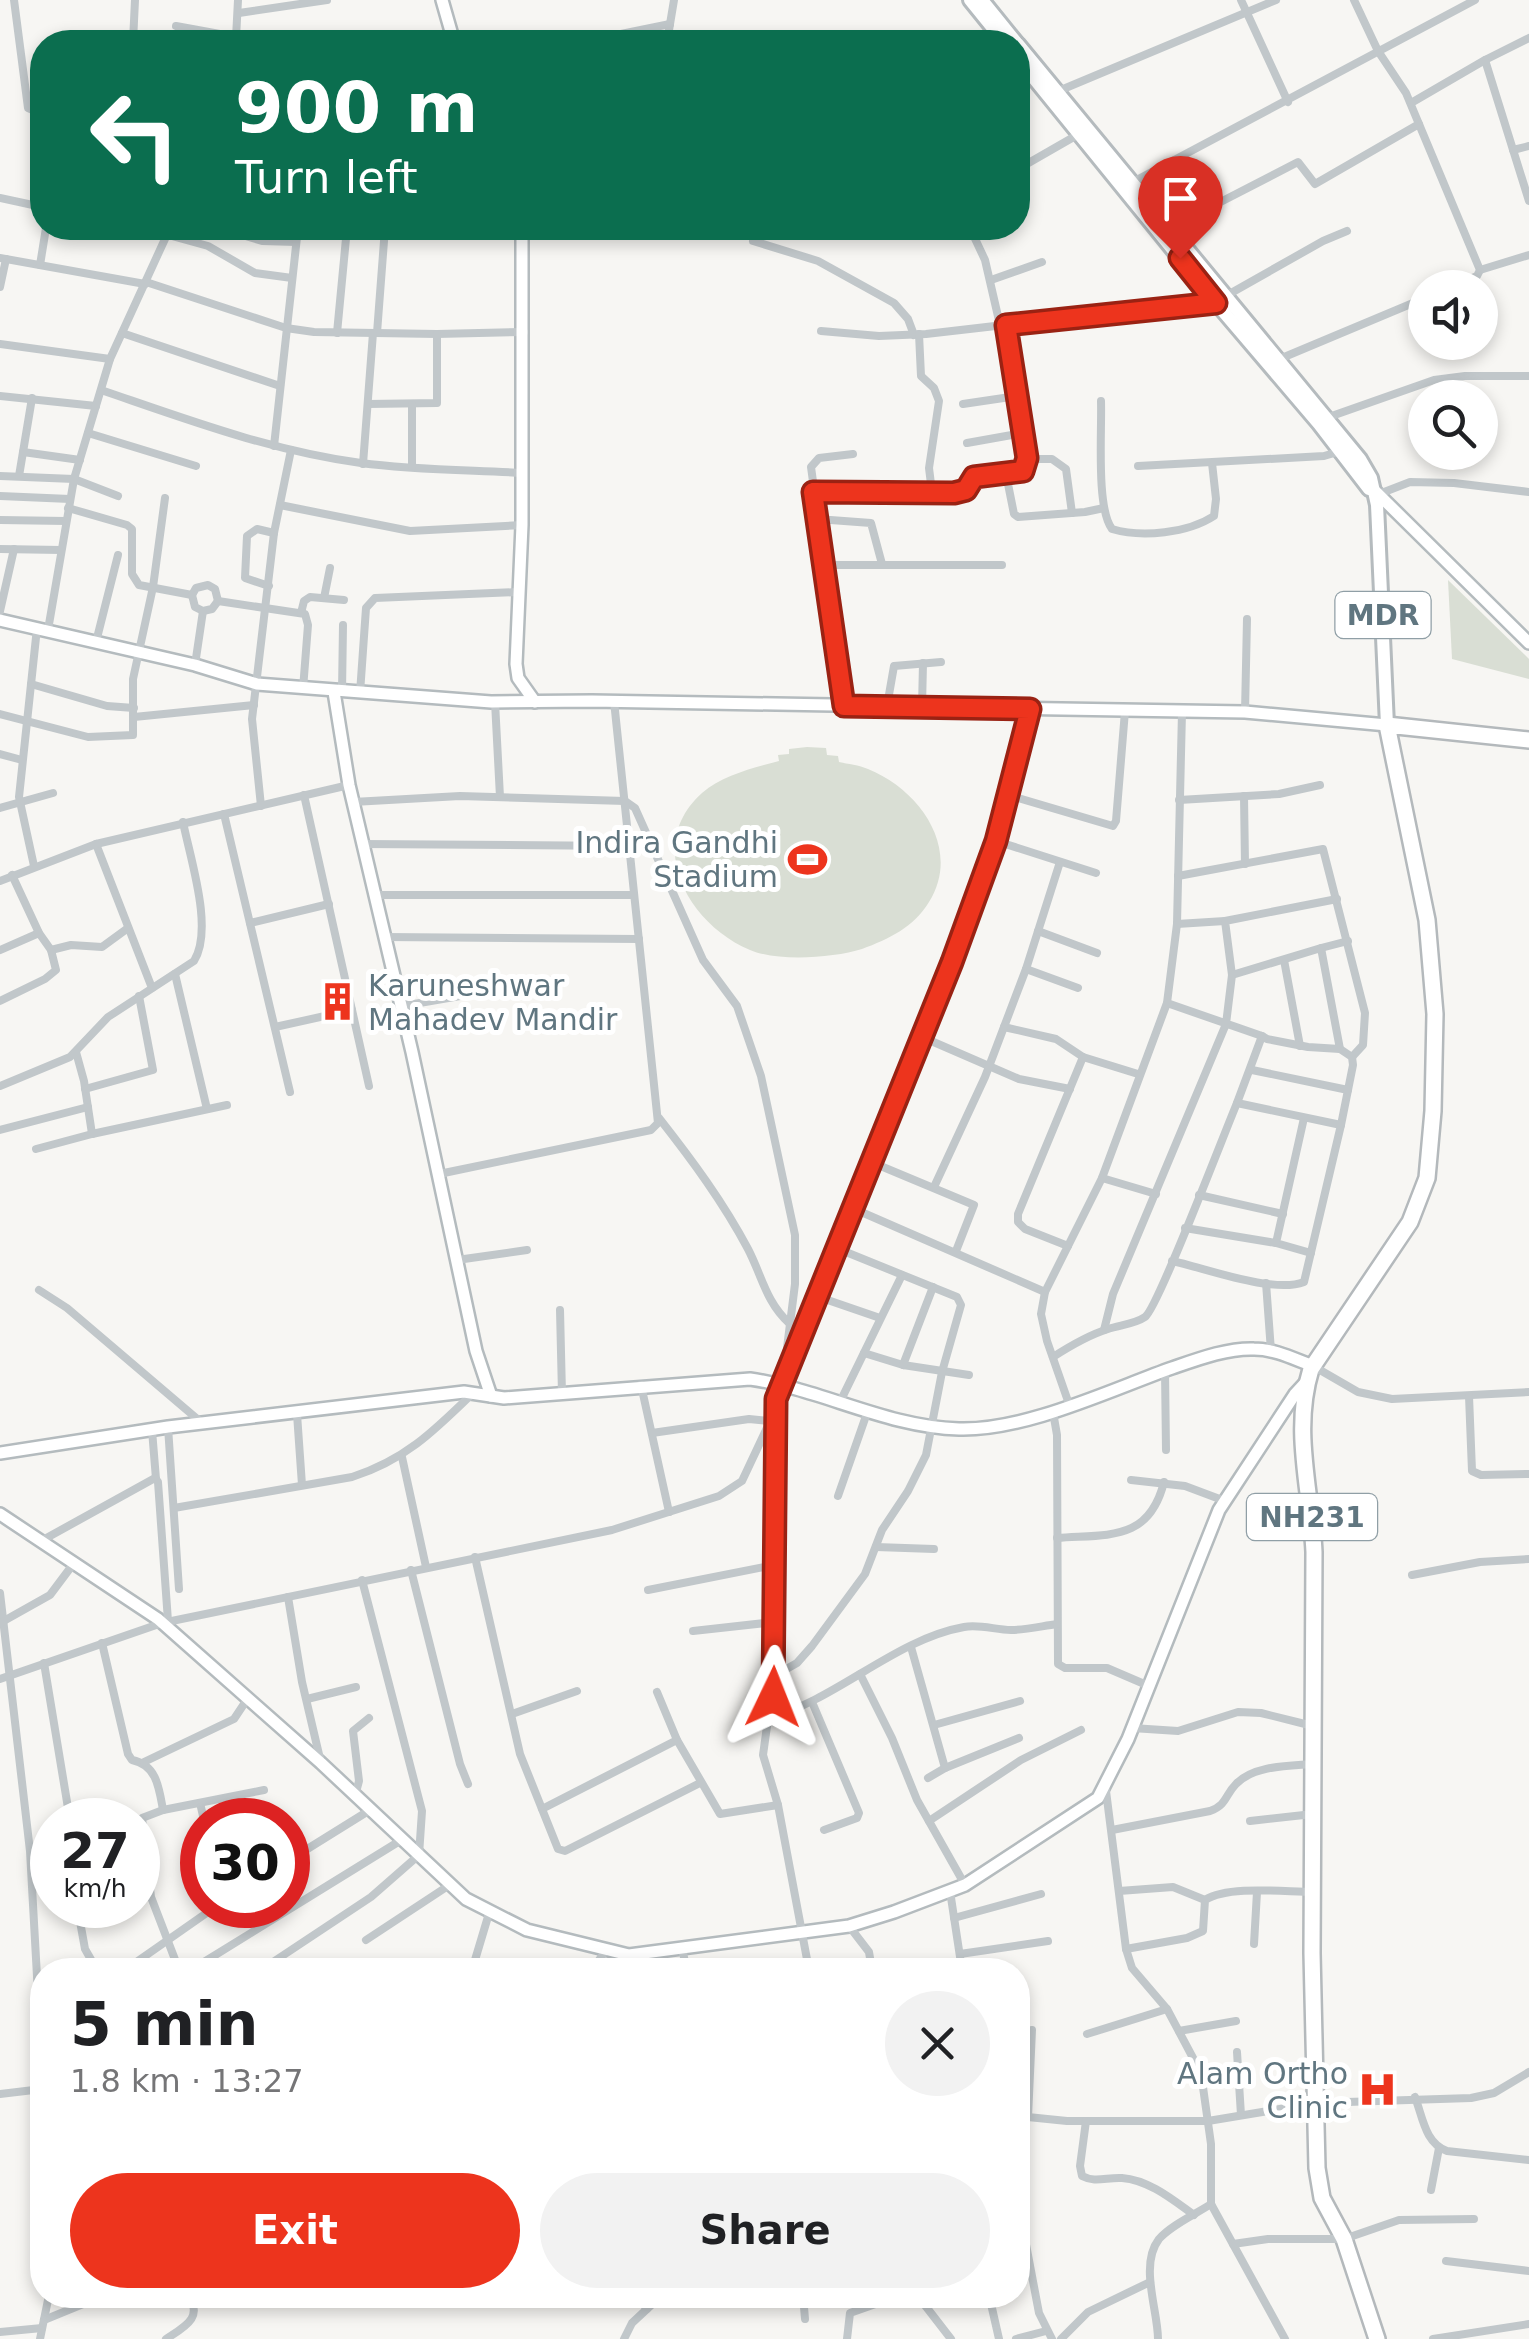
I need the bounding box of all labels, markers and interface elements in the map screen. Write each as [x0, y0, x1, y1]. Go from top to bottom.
text: 900 m [235, 67, 478, 149]
icon: left [70, 70, 200, 200]
text: Turn left [235, 151, 418, 204]
pin [1138, 156, 1223, 259]
icon: arrive [1153, 171, 1208, 226]
map controls [1408, 270, 1498, 470]
button: sound [1408, 270, 1498, 360]
button: search [1408, 380, 1498, 470]
road number: MDR [1336, 592, 1430, 638]
place label: Indira Gandhi Stadium [575, 825, 778, 894]
sports icon: Indira Gandhi Stadium [787, 838, 829, 880]
place label: Karuneshwar Mahadev Mandir [368, 968, 618, 1037]
building icon: Karuneshwar Mahadev Mandir [317, 981, 359, 1023]
road number: NH231 [1247, 1494, 1377, 1540]
position arrow [721, 1645, 825, 1749]
speed limit sign: 30 [180, 1798, 310, 1928]
text: 27 [60, 1822, 130, 1880]
text: km/h [63, 1874, 127, 1903]
text: 5 min [70, 1989, 258, 2059]
button: close [885, 1991, 990, 2096]
place label: Alam Ortho Clinic [1177, 2056, 1348, 2125]
text: 1.8 km · 13:27 [70, 2062, 304, 2100]
hospital icon: Alam Ortho Clinic [1357, 2069, 1399, 2111]
button: Exit [70, 2173, 520, 2288]
button: Share [540, 2173, 990, 2288]

